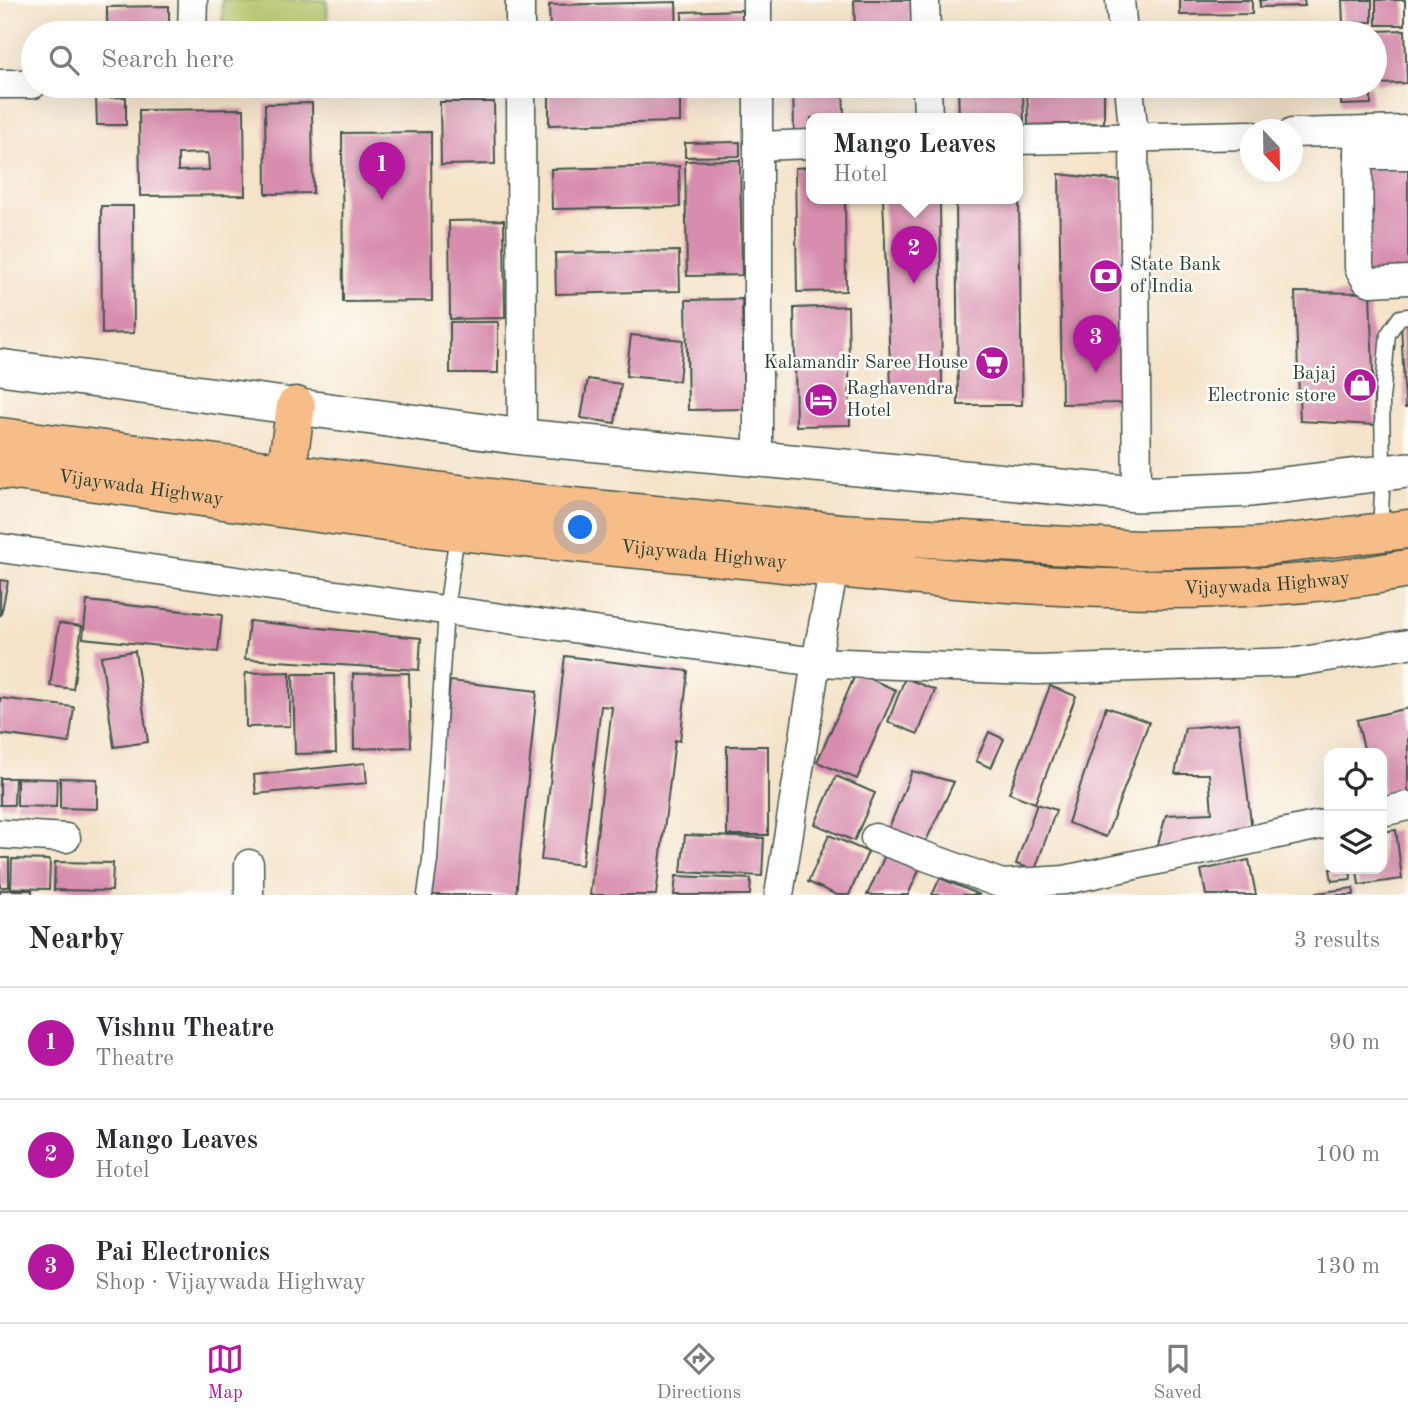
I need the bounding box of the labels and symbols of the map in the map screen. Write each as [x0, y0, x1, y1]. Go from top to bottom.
north arrow [1240, 119, 1303, 182]
pin: 1 [359, 142, 405, 200]
pin: 2 [891, 226, 937, 284]
place label: State Bank of India [1130, 256, 1221, 297]
bank icon: State Bank of India [1087, 257, 1125, 295]
pin: 3 [1073, 315, 1119, 373]
supermarket icon: Kalamandir Saree House [973, 344, 1011, 382]
place label: Kalamandir Saree House [764, 354, 968, 373]
place label: Bajaj Electronic store [1207, 365, 1336, 406]
shop icon: Bajaj Electronic store [1341, 366, 1379, 404]
place label: Raghavendra Hotel [846, 380, 954, 421]
hotel icon: Raghavendra Hotel [802, 381, 840, 419]
street label: Vijaywada Highway [57, 467, 224, 509]
your location [563, 510, 597, 544]
street label: Vijaywada Highway [620, 538, 787, 573]
street label: Vijaywada Highway [1184, 569, 1351, 599]

